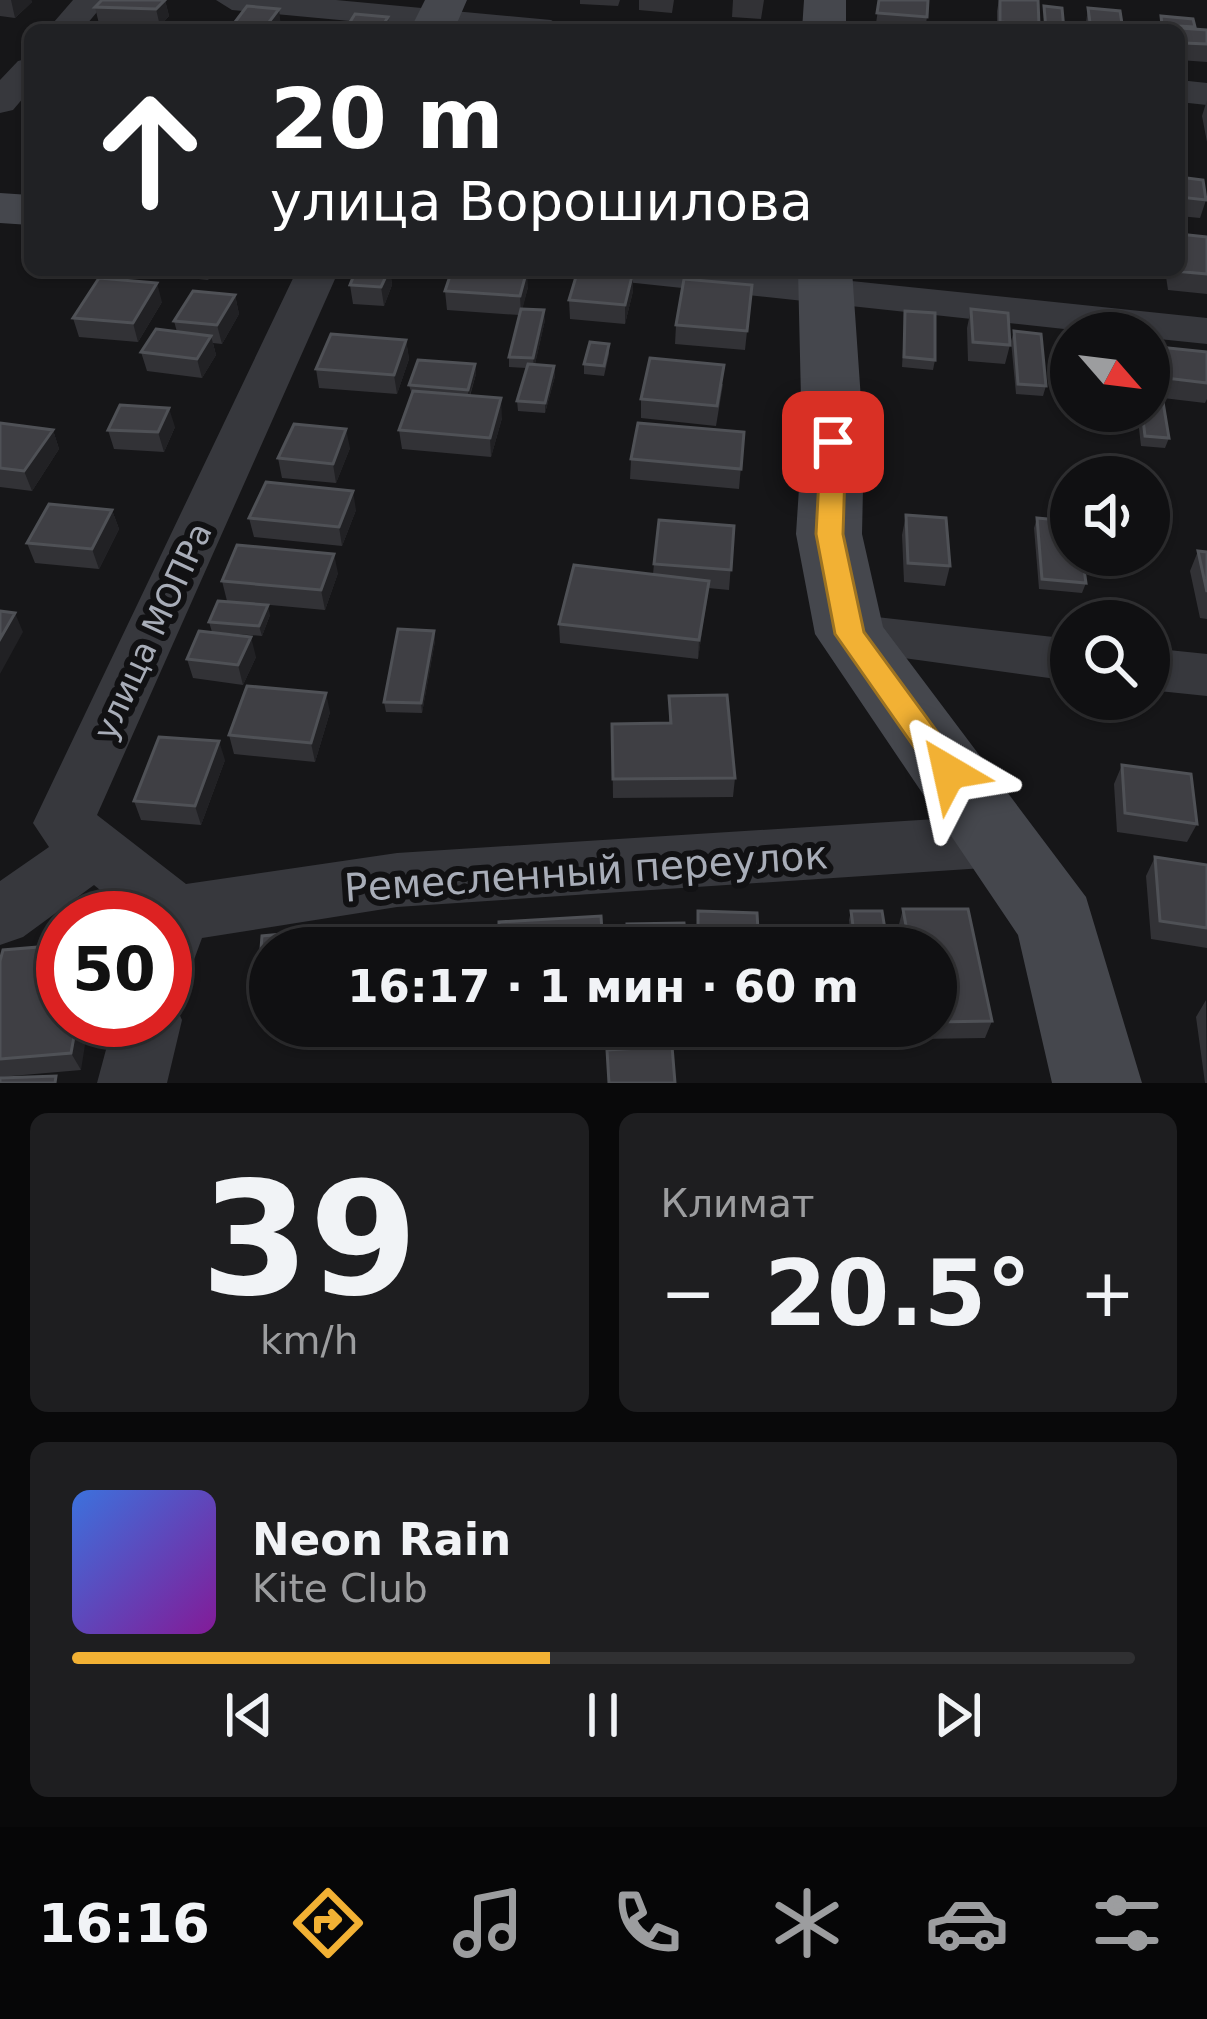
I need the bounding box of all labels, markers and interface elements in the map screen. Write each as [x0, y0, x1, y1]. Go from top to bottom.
text: 20 m [270, 70, 504, 168]
icon: ahead [72, 72, 228, 228]
text: улица Ворошилова [270, 170, 813, 233]
north arrow [1050, 312, 1170, 432]
map controls [1050, 312, 1170, 720]
pin [782, 391, 884, 493]
icon: arrive [800, 409, 866, 475]
button: sound [1050, 456, 1170, 576]
street label: улица МОПРа [85, 517, 220, 746]
button: search [1050, 600, 1170, 720]
position arrow [886, 709, 1012, 835]
street label: Ремесленный переулок [343, 832, 829, 911]
speed limit sign: 50 [36, 891, 192, 1047]
text: 16:17 · 1 мин · 60 m [347, 960, 859, 1013]
text: 39 [201, 1149, 418, 1331]
text: Климат [661, 1181, 815, 1226]
text: 20.5° [764, 1241, 1031, 1346]
text: − [661, 1255, 716, 1332]
text: + [1080, 1255, 1135, 1332]
text: km/h [260, 1318, 358, 1363]
text: Neon Rain [252, 1513, 511, 1566]
text: Kite Club [252, 1566, 428, 1611]
icon: previous [216, 1682, 282, 1748]
icon: pause [570, 1682, 636, 1748]
icon: next [925, 1682, 991, 1748]
icon: directions [286, 1881, 370, 1965]
icon: music [446, 1881, 530, 1965]
icon: phone [605, 1881, 689, 1965]
icon: climate [765, 1881, 849, 1965]
icon: car [925, 1881, 1009, 1965]
icon: filters [1085, 1881, 1169, 1965]
text: 16:16 [38, 1892, 210, 1955]

